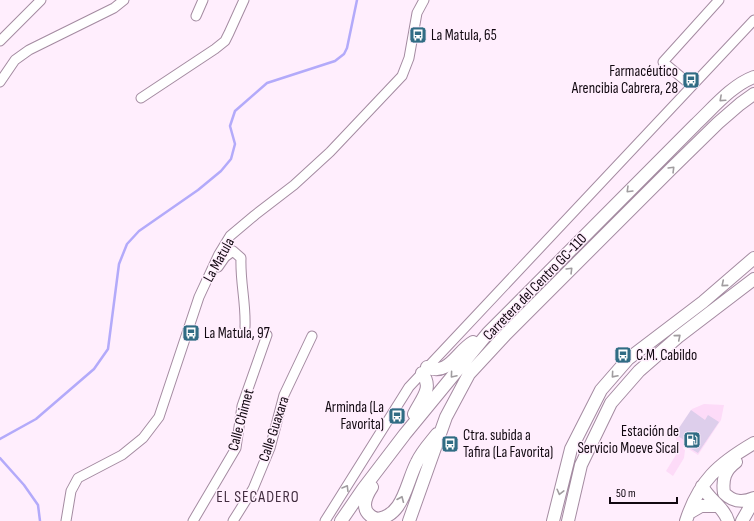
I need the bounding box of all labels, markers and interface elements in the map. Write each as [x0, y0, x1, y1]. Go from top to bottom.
bus stop icon: La Matula, 65 [408, 25, 428, 45]
place label: La Matula, 65 [431, 26, 497, 45]
place label: Farmacéutico Arencibia Cabrera, 28 [571, 62, 678, 98]
bus stop icon: Farmacéutico Arencibia Cabrera, 28 [681, 70, 701, 90]
one-way arrow [720, 95, 727, 102]
one-way arrow [667, 166, 675, 173]
one-way arrow [626, 185, 634, 193]
street label: Carretera del Centro GC-110 [479, 229, 591, 345]
street label: La Matula [199, 234, 239, 286]
one-way arrow [565, 267, 572, 275]
one-way arrow [722, 279, 729, 286]
bus stop icon: La Matula, 97 [181, 323, 201, 343]
place label: La Matula, 97 [204, 324, 270, 343]
one-way arrow [674, 335, 681, 342]
bus stop icon: C.M. Cabildo [613, 345, 633, 365]
place label: C.M. Cabildo [636, 346, 697, 365]
one-way arrow [450, 371, 457, 378]
one-way arrow [611, 371, 618, 378]
street label: Calle Chimet [224, 386, 258, 453]
street label: Calle Guaxara [255, 394, 294, 464]
place label: Arminda (La Favorita) [324, 398, 384, 434]
bus stop icon: Arminda (La Favorita) [387, 406, 407, 426]
place label: Estación de Servicio Moeve Sical [577, 422, 679, 458]
place label: Ctra. subida a Tafira (La Favorita) [463, 426, 553, 462]
fuel station icon: Estación de Servicio Moeve Sical [682, 430, 702, 450]
bus stop icon: Ctra. subida a Tafira (La Favorita) [440, 434, 460, 454]
scale bar [610, 479, 677, 505]
one-way arrow [341, 485, 348, 492]
text: 50 m [616, 486, 636, 501]
district label: EL SECADERO [216, 488, 300, 507]
one-way arrow [556, 488, 565, 495]
one-way arrow [397, 495, 405, 502]

